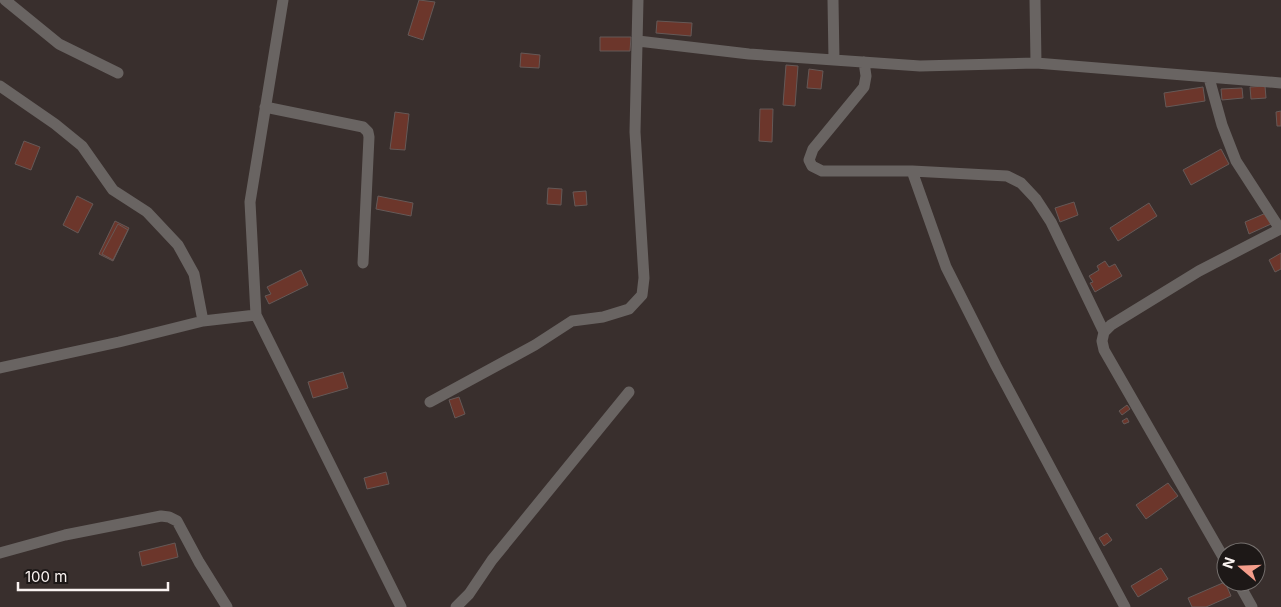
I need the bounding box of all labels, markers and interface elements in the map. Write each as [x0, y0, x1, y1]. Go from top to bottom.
north arrow [1216, 542, 1266, 592]
text: N [1218, 555, 1238, 570]
scale bar [18, 560, 168, 592]
text: 100 m [25, 567, 67, 586]

